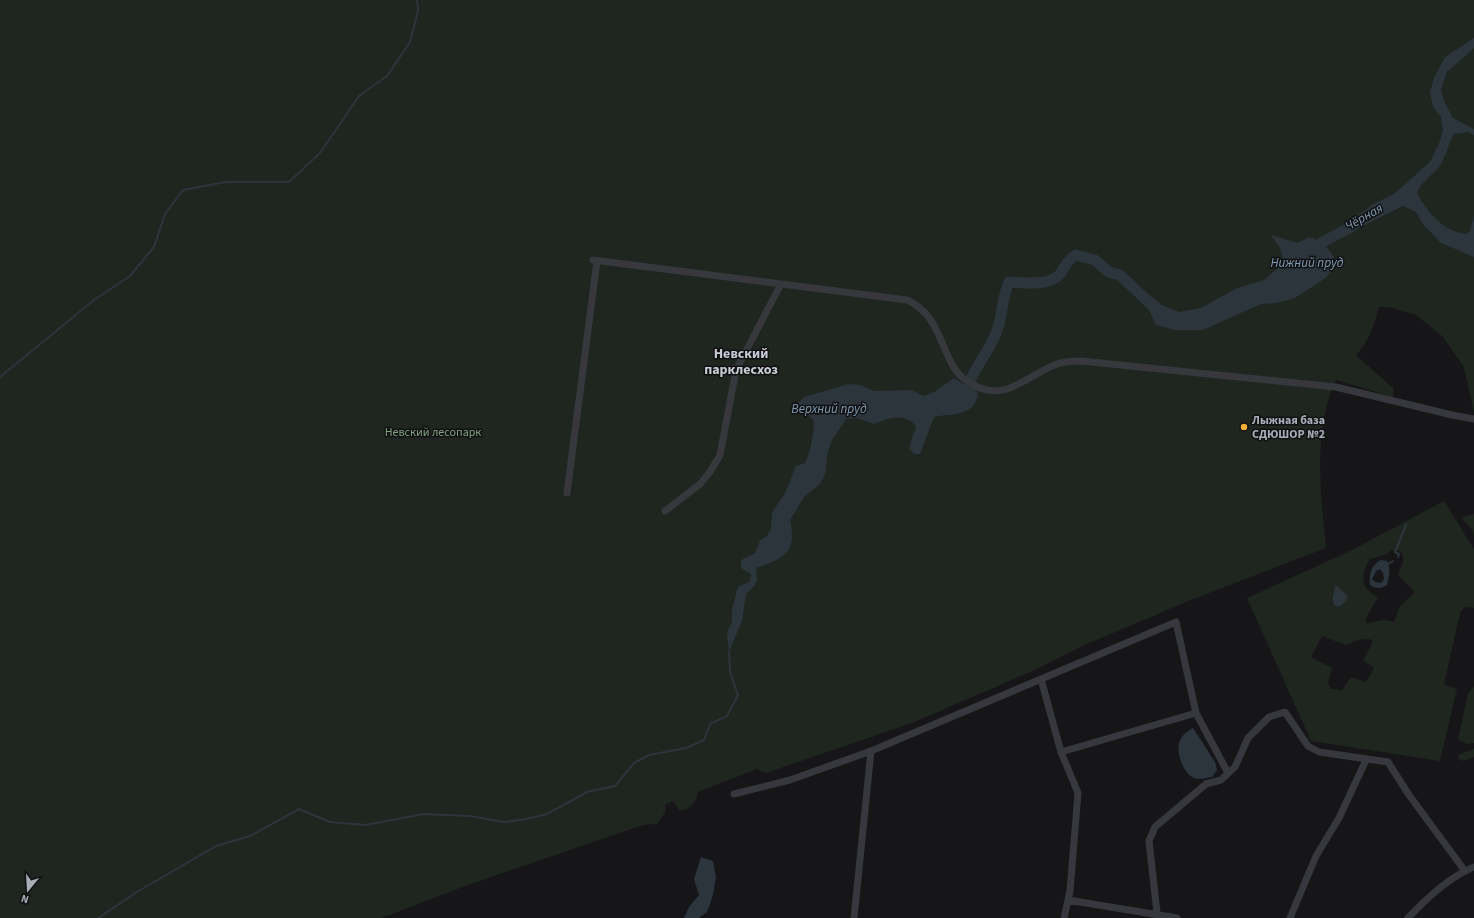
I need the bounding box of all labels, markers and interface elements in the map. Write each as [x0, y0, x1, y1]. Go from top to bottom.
water label: Чёрная [1342, 199, 1386, 235]
water label: Нижний пруд [1270, 254, 1344, 272]
district label: Невский парклесхоз [704, 344, 778, 380]
water label: Верхний пруд [791, 400, 867, 418]
place label: Лыжная база СДЮШОР №2 [1251, 412, 1325, 443]
marker: Лыжная база СДЮШОР №2 [1239, 422, 1249, 432]
park label: Невский лесопарк [385, 424, 481, 441]
north arrow [8, 870, 48, 910]
text: N [19, 891, 31, 907]

